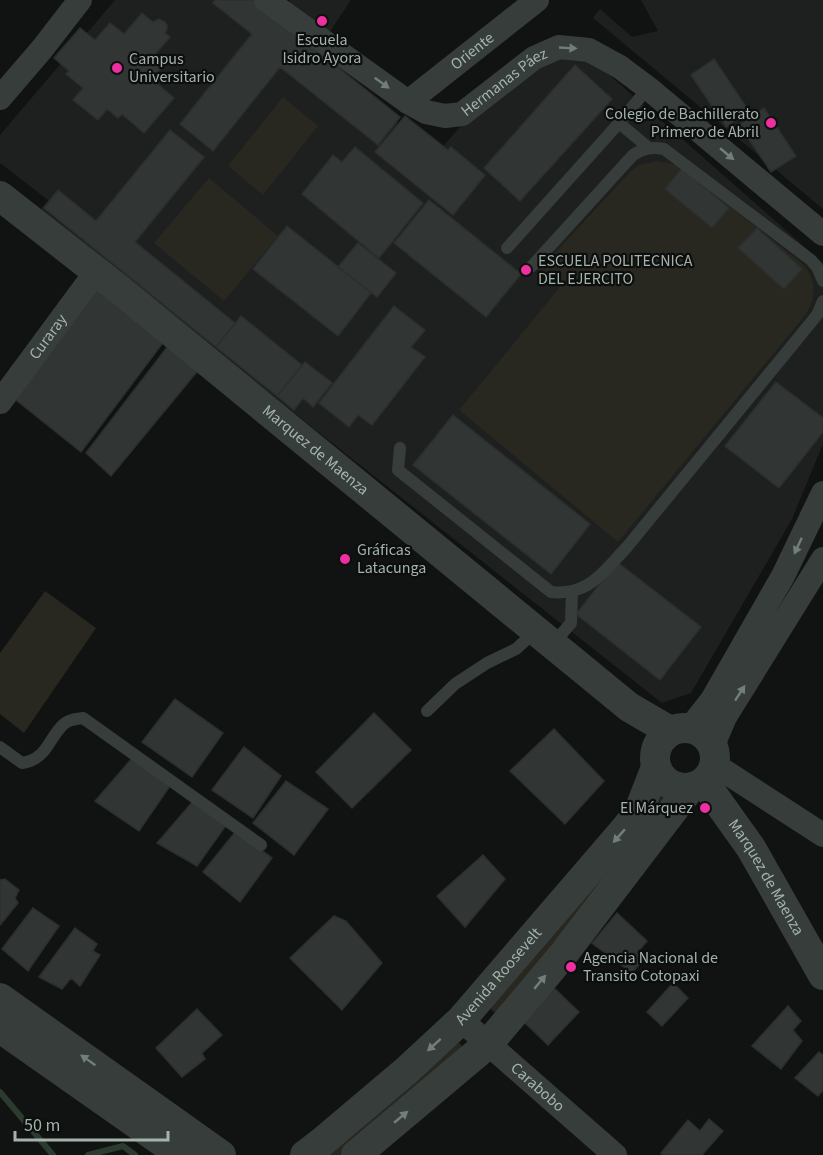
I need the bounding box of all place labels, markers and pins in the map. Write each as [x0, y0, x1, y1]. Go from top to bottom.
marker: Escuela Isidro Ayora [315, 14, 329, 28]
place label: Escuela Isidro Ayora [283, 29, 361, 69]
place label: Campus Universitario [129, 48, 215, 88]
marker: Campus Universitario [110, 61, 124, 75]
place label: Colegio de Bachillerato Primero de Abril [605, 103, 759, 143]
marker: Colegio de Bachillerato Primero de Abril [764, 116, 778, 130]
place label: ESCUELA POLITECNICA DEL EJERCITO [538, 250, 693, 290]
marker: ESCUELA POLITECNICA DEL EJERCITO [519, 263, 533, 277]
place label: Gráficas Latacunga [357, 539, 426, 579]
marker: Gráficas Latacunga [338, 552, 352, 566]
place label: El Márquez [620, 797, 693, 819]
marker: El Márquez [698, 801, 712, 815]
place label: Agencia Nacional de Transito Cotopaxi [583, 947, 718, 987]
marker: Agencia Nacional de Transito Cotopaxi [564, 960, 578, 974]

